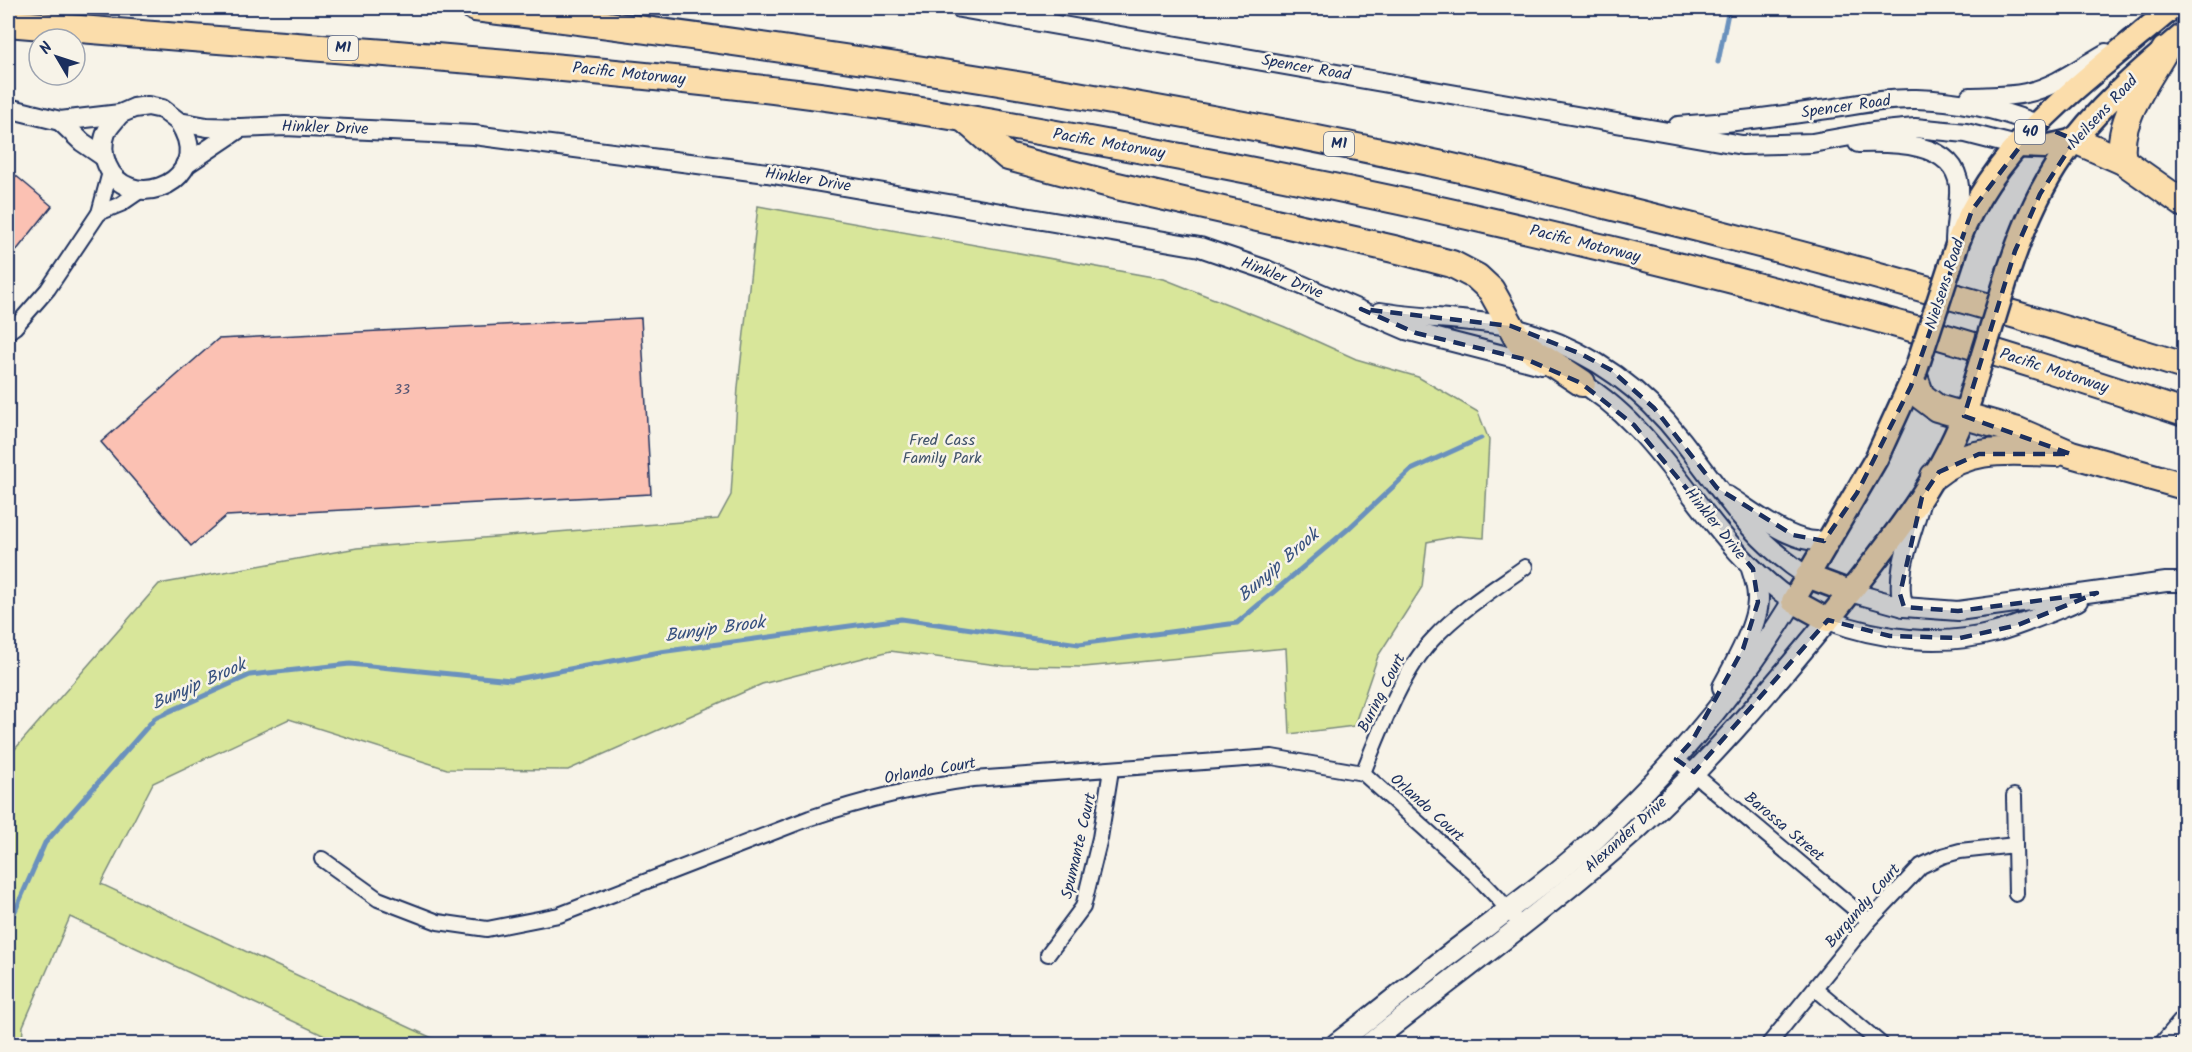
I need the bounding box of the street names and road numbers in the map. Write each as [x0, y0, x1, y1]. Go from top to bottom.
road number: M1 [328, 36, 358, 60]
street label: Spencer Road [1260, 48, 1353, 88]
street label: Pacific Motorway [571, 56, 687, 92]
street label: Neilsens Road [2062, 69, 2145, 155]
street label: Spencer Road [1800, 88, 1893, 126]
street label: Hinkler Drive [281, 114, 369, 142]
road number: 40 [2015, 120, 2045, 144]
street label: Pacific Motorway [1051, 122, 1168, 166]
road number: M1 [1324, 132, 1354, 156]
street label: Hinkler Drive [763, 161, 853, 199]
street label: Pacific Motorway [1527, 218, 1644, 270]
street label: Nielsens Road [1919, 235, 1972, 332]
street label: Hinkler Drive [1237, 250, 1327, 306]
street label: Pacific Motorway [1996, 342, 2112, 401]
street label: Hinkler Drive [1678, 482, 1752, 566]
street label: Buring Court [1351, 648, 1413, 737]
street label: Orlando Court [882, 751, 979, 791]
street label: Orlando Court [1384, 768, 1470, 849]
street label: Barossa Street [1738, 786, 1830, 869]
street label: Spumante Court [1055, 790, 1104, 902]
street label: Alexander Drive [1579, 791, 1673, 879]
street label: Burgundy Court [1819, 858, 1907, 954]

